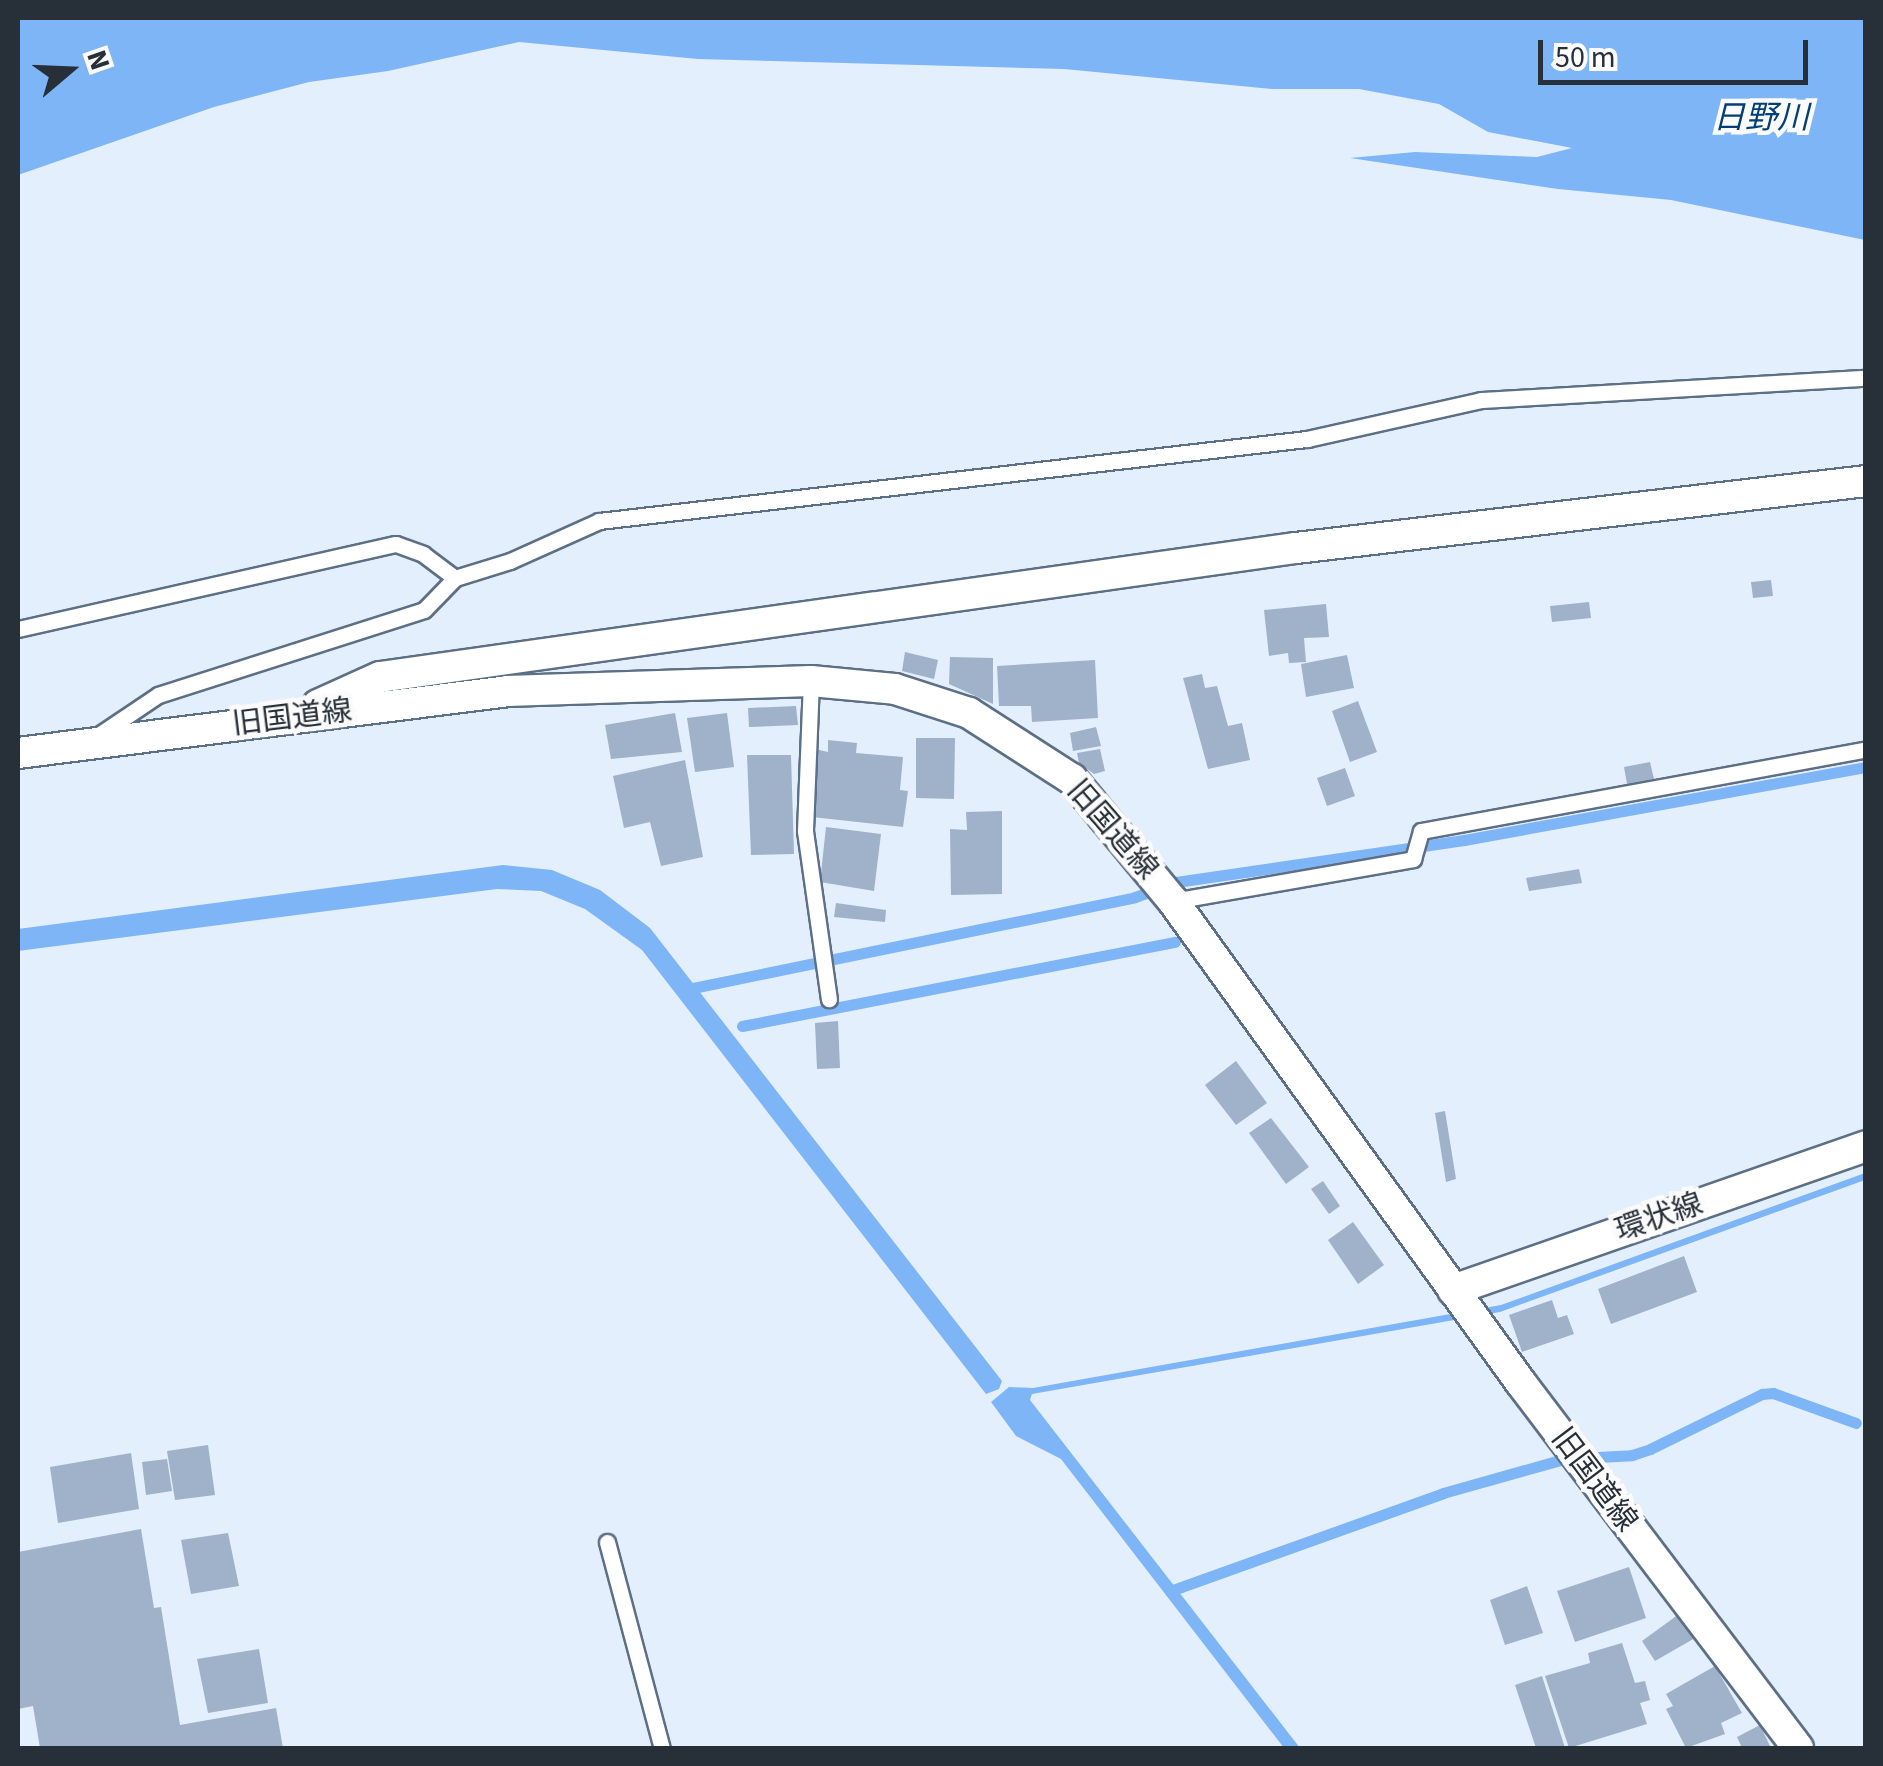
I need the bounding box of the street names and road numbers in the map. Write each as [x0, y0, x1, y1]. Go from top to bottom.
street label: 旧国道線 [230, 693, 354, 743]
street label: 旧国道線 [1059, 773, 1165, 887]
street label: 環状線 [1611, 1186, 1707, 1250]
street label: 旧国道線 [1544, 1421, 1644, 1539]

